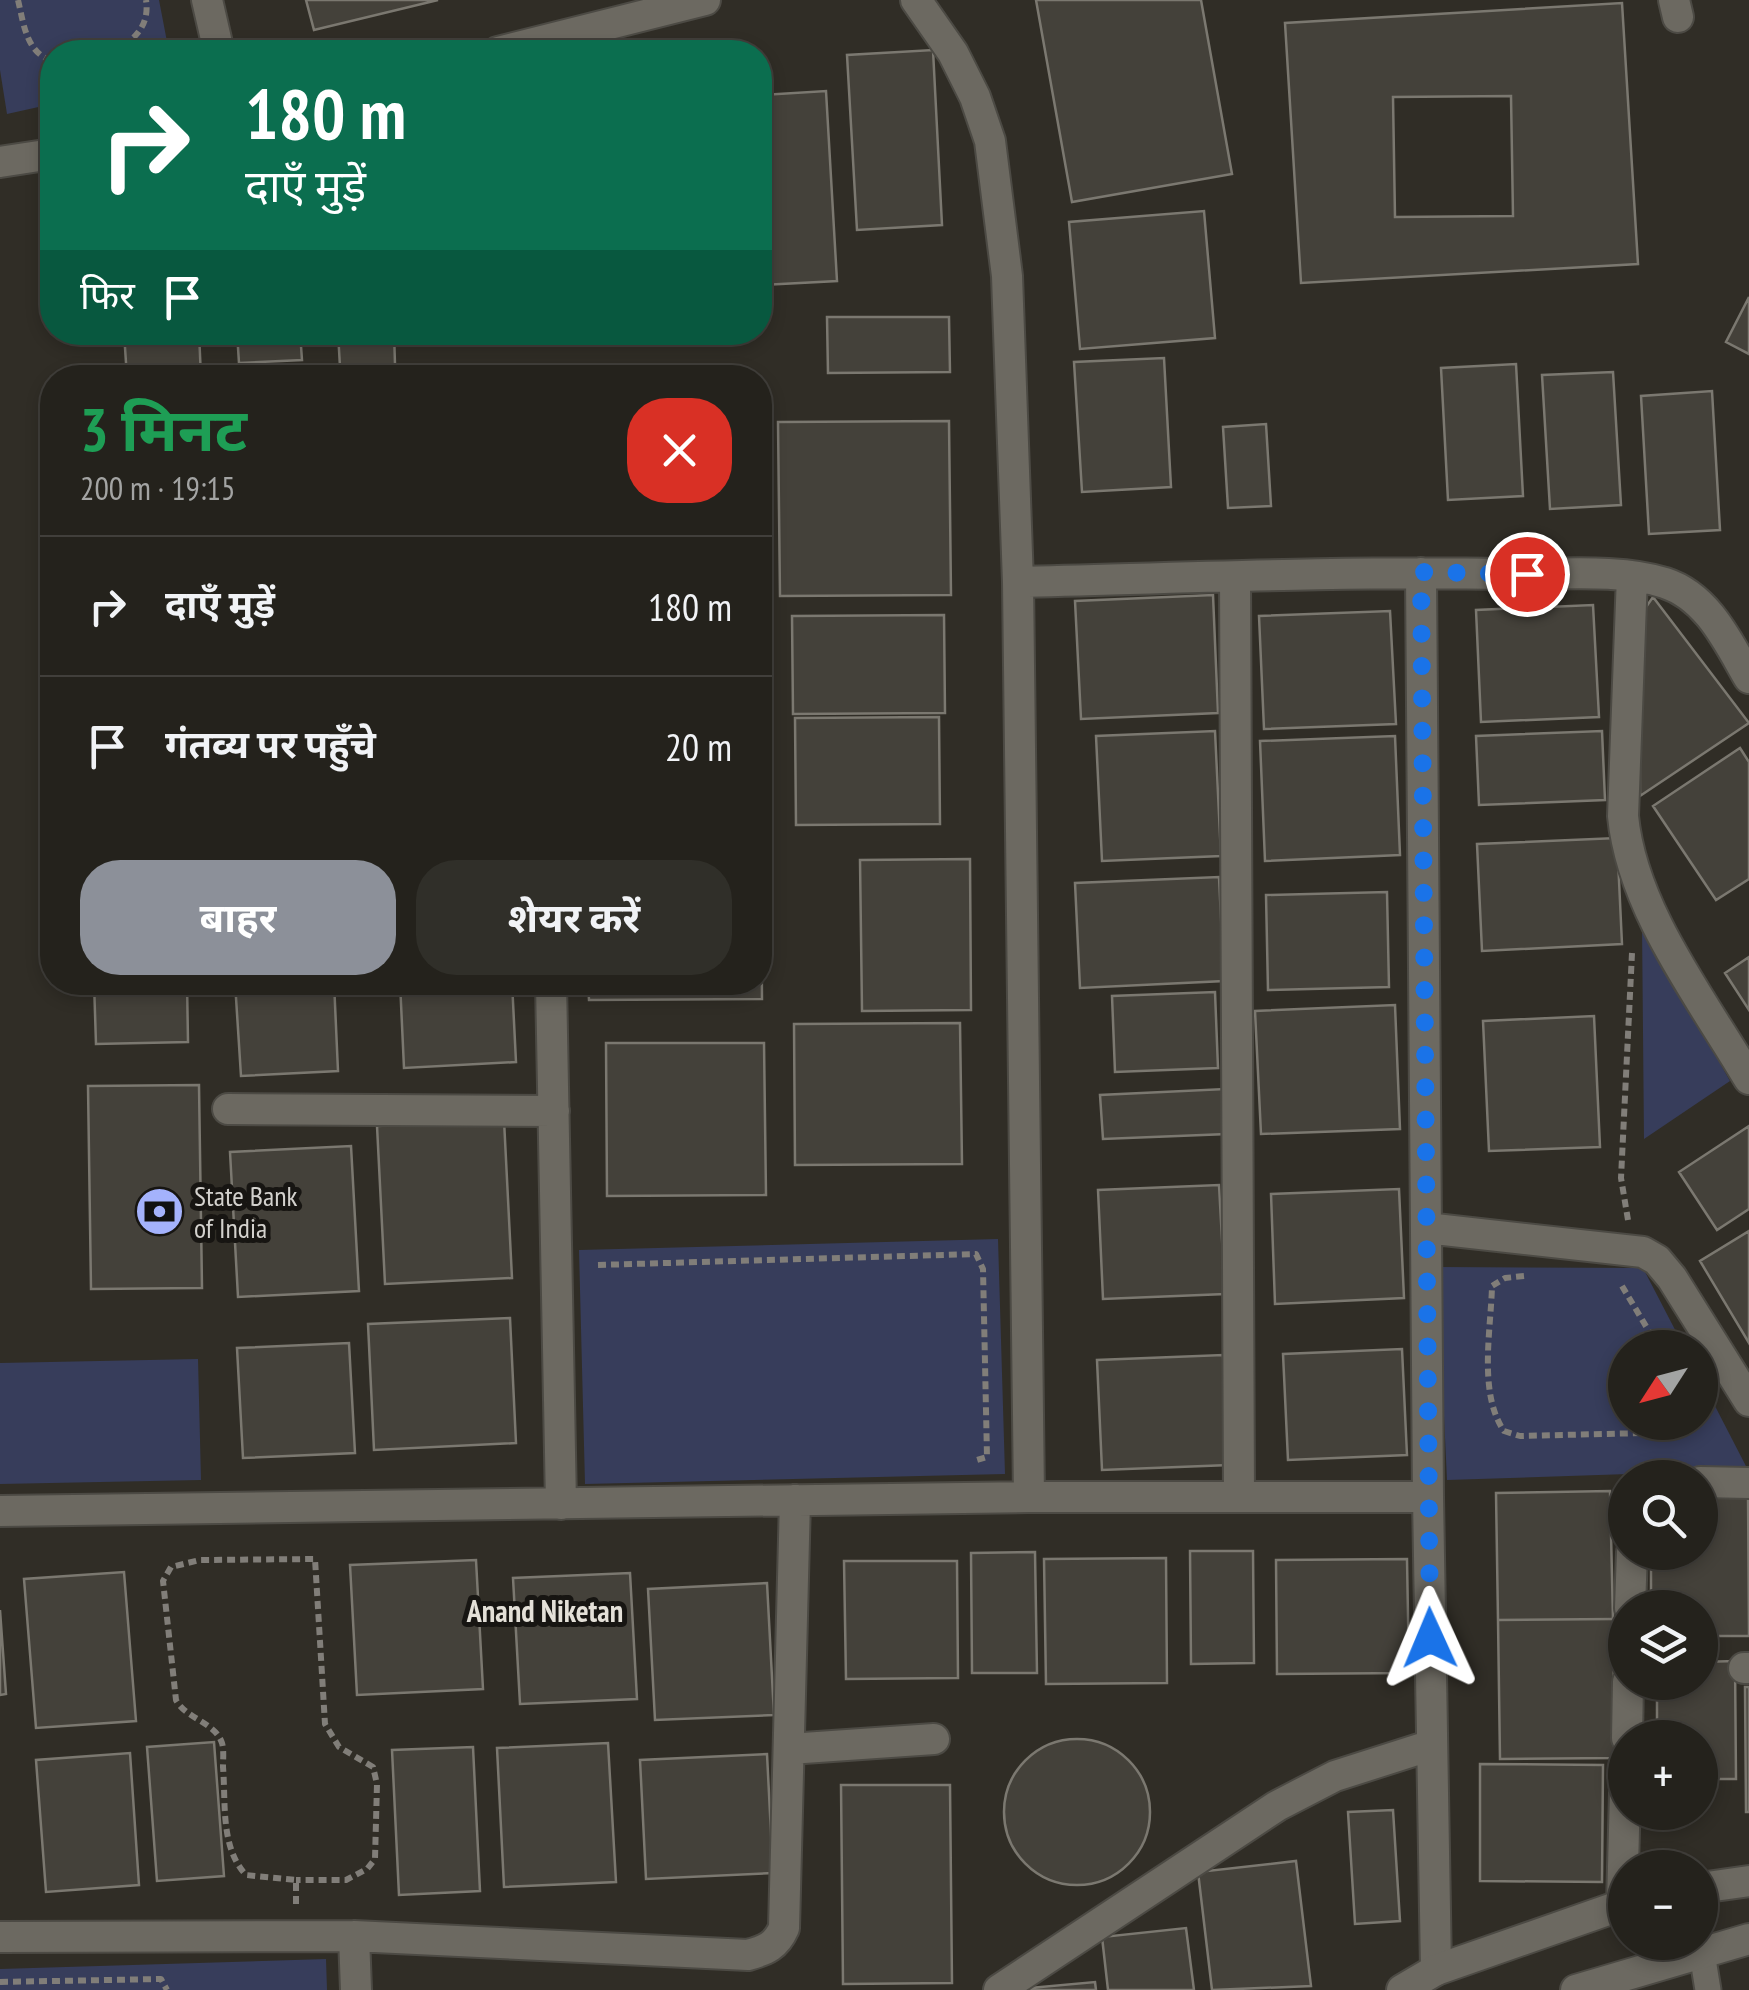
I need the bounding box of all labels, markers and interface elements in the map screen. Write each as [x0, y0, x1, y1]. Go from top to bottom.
text: 180 m [245, 68, 406, 158]
icon: right [80, 80, 210, 210]
text: दाएँ मुड़ें [245, 156, 366, 214]
text: फिर [80, 270, 135, 319]
icon: arrive [155, 270, 210, 325]
text: 3 मिनट [80, 390, 247, 468]
button: close [627, 398, 732, 503]
text: 200 m · 19:15 [80, 467, 235, 509]
pin [1485, 532, 1570, 617]
icon: arrive [1500, 547, 1555, 602]
icon: right [80, 579, 135, 634]
text: दाएँ मुड़ें [165, 579, 275, 628]
text: 180 m [648, 582, 732, 631]
icon: arrive [80, 719, 135, 774]
text: गंतव्य पर पहुँचे [165, 719, 376, 768]
text: 20 m [665, 722, 732, 771]
button: बाहर [80, 860, 396, 975]
button: शेयर करें [416, 860, 732, 975]
place label: State Bank of India [194, 1177, 298, 1246]
bank icon: State Bank of India [133, 1186, 185, 1238]
north arrow [1608, 1330, 1718, 1440]
map controls [1608, 1330, 1718, 1960]
button: search [1608, 1460, 1718, 1570]
position arrow [1378, 1586, 1482, 1690]
button: layers [1608, 1590, 1718, 1700]
district label: Anand Niketan [466, 1591, 623, 1630]
button: + [1608, 1720, 1718, 1830]
button: − [1608, 1850, 1718, 1960]

